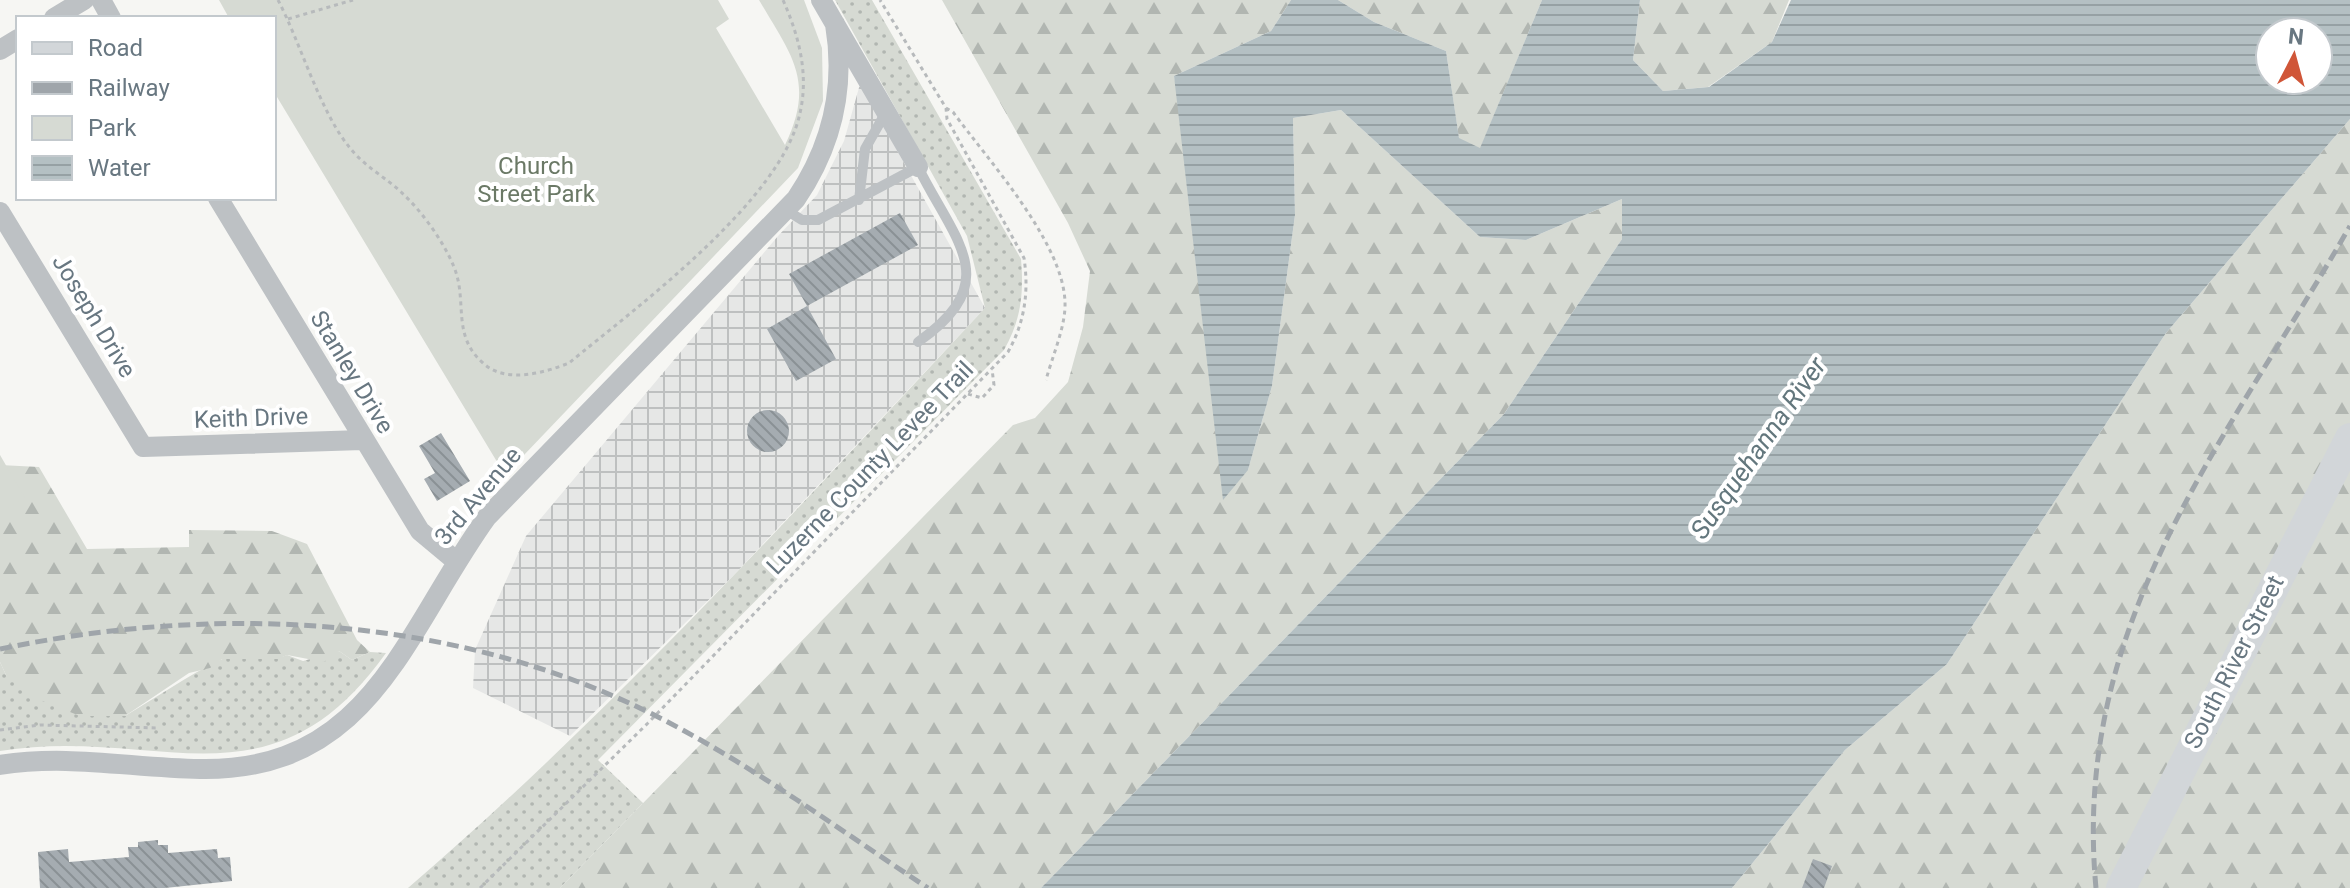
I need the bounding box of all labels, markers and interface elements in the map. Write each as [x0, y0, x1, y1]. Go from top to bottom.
legend [16, 16, 276, 200]
north arrow [2254, 16, 2334, 96]
text: N [2287, 23, 2305, 50]
text: Road [88, 34, 143, 62]
text: Railway [88, 74, 170, 102]
text: Park [88, 114, 137, 142]
park label: Church Street Park [477, 152, 596, 208]
text: Water [88, 154, 151, 182]
street label: Joseph Drive [46, 249, 142, 383]
street label: Stanley Drive [304, 306, 400, 438]
water label: Susquehanna River [1684, 350, 1833, 545]
street label: Luzerne County Levee Trail [761, 356, 979, 580]
street label: Keith Drive [193, 402, 309, 434]
street label: 3rd Avenue [429, 441, 527, 551]
street label: South River Street [2178, 571, 2290, 753]

